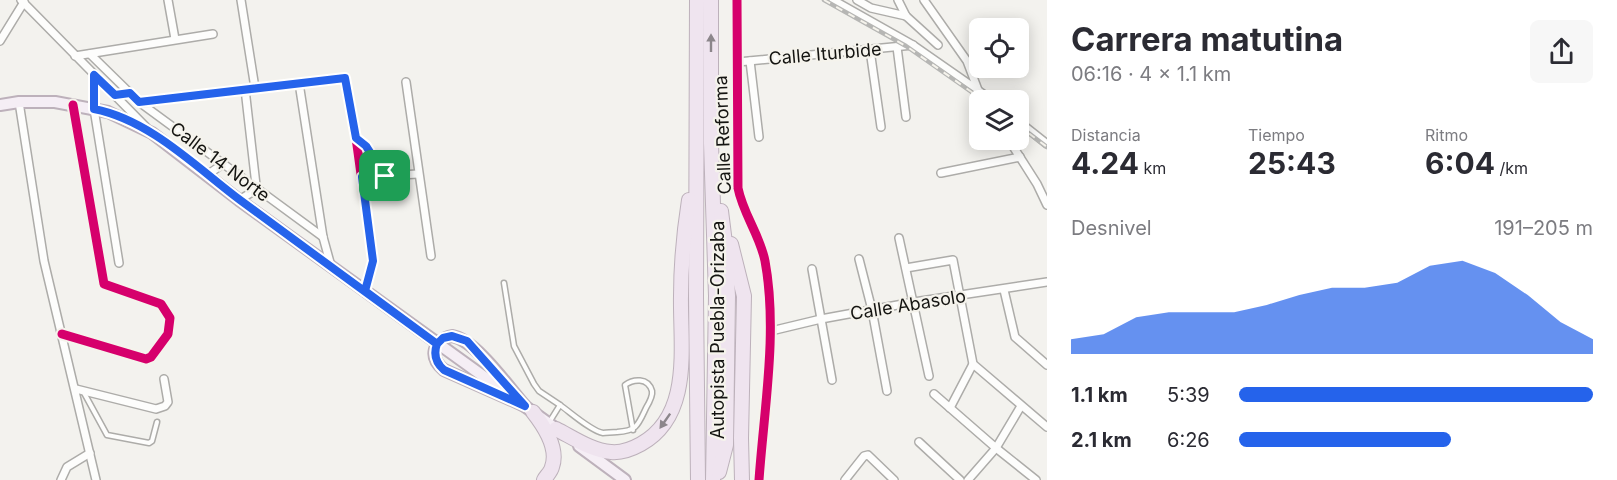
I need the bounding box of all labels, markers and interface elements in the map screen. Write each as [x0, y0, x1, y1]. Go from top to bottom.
map controls [969, 18, 1029, 150]
button: locate [969, 18, 1029, 78]
text: Carrera matutina [1071, 19, 1343, 59]
button: share [1530, 20, 1593, 83]
one-way arrow [706, 33, 716, 52]
street label: Calle Iturbide [768, 38, 882, 69]
text: 06:16 · 4 × 1.1 km [1071, 62, 1231, 86]
street label: Calle Reforma [710, 75, 735, 195]
button: layers [969, 90, 1029, 150]
street label: Calle 14 Norte [166, 117, 274, 206]
text: Distancia [1071, 125, 1141, 145]
text: Tiempo [1248, 125, 1305, 145]
text: Ritmo [1425, 125, 1468, 145]
text: 4.24 [1071, 145, 1139, 181]
text: 25:43 [1248, 145, 1336, 181]
text: 6:04 [1425, 145, 1495, 181]
pin [359, 150, 410, 201]
text: km [1139, 158, 1166, 178]
text: /km [1495, 158, 1528, 178]
icon: arrive [368, 159, 401, 192]
text: Desnivel [1071, 216, 1152, 240]
text: 191–205 m [1494, 216, 1593, 240]
street label: Autopista Puebla-Orizaba [707, 221, 728, 439]
street label: Calle Abasolo [849, 285, 967, 324]
text: 1.1 km [1071, 383, 1128, 407]
text: 5:39 [1167, 383, 1210, 407]
one-way arrow [659, 412, 671, 428]
text: 2.1 km [1071, 428, 1132, 452]
text: 6:26 [1167, 428, 1210, 452]

